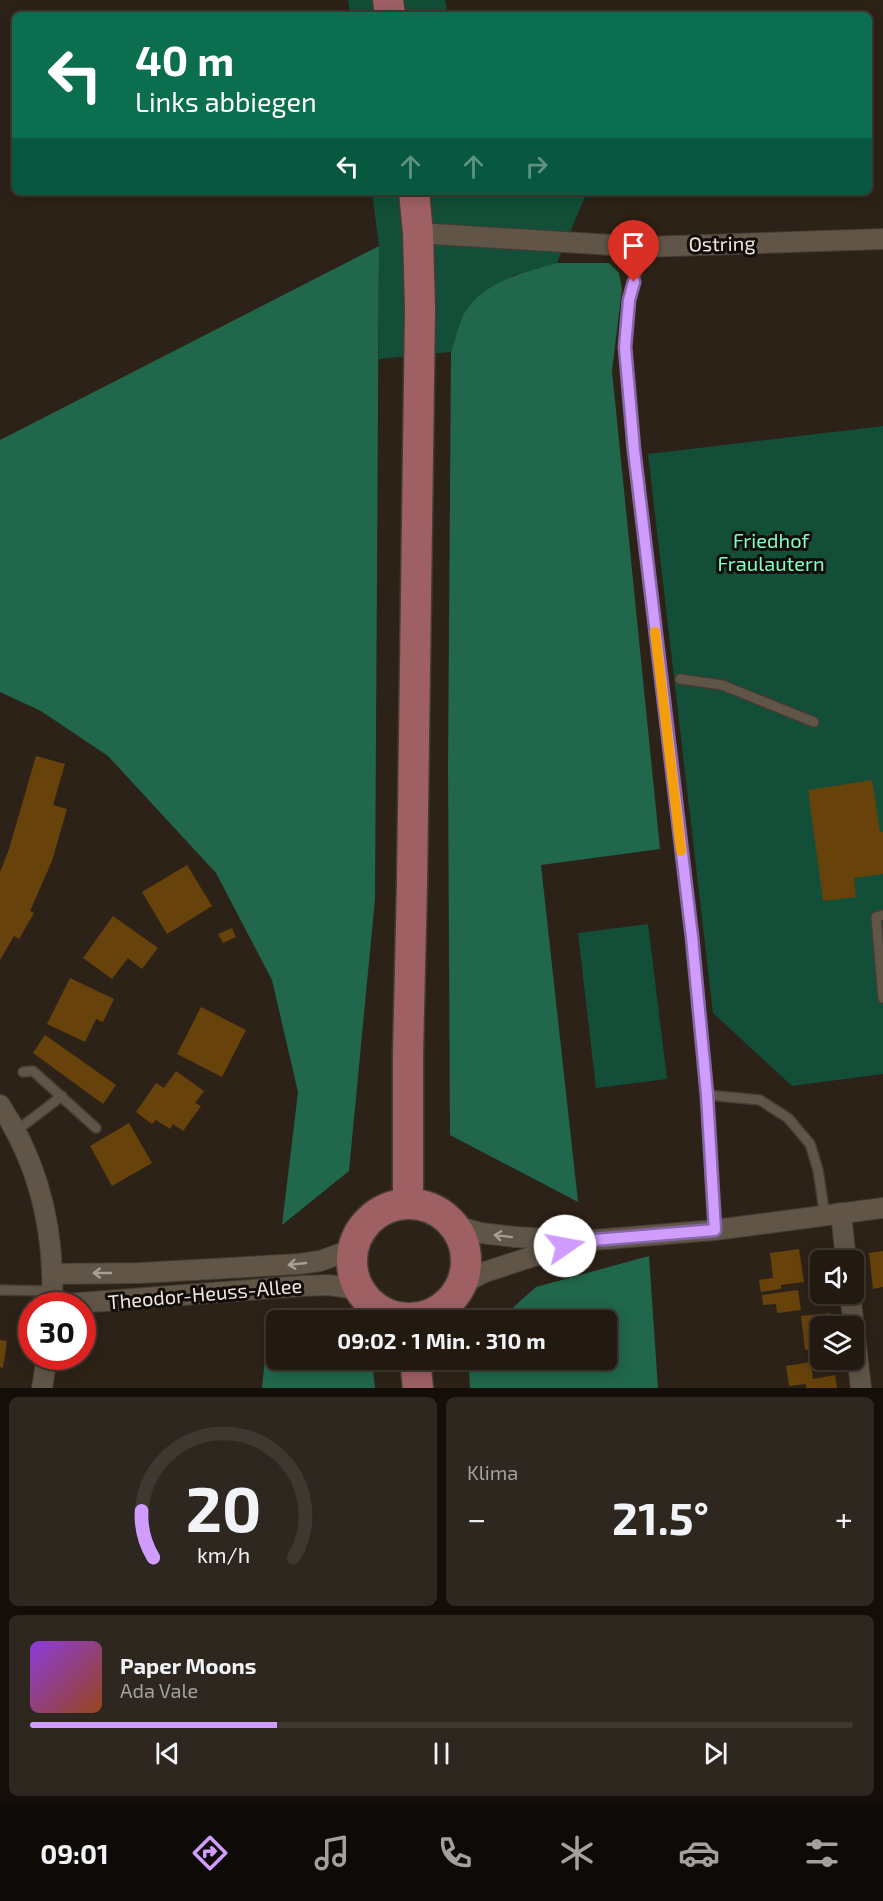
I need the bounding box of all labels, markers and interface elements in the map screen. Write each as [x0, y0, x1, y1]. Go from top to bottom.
text: 40 m [135, 34, 234, 84]
icon: left [36, 36, 114, 114]
text: Links abbiegen [135, 85, 317, 117]
icon: left [331, 150, 364, 183]
icon: ahead [394, 150, 427, 183]
icon: ahead [457, 150, 490, 183]
icon: right [520, 150, 553, 183]
pin [608, 220, 659, 282]
icon: arrive [617, 229, 650, 262]
street label: Ostring [688, 230, 756, 256]
park label: Friedhof Fraulautern [717, 528, 825, 575]
position arrow [533, 1214, 597, 1278]
one-way arrow [494, 1230, 514, 1241]
map controls [810, 1250, 864, 1370]
button: sound [810, 1250, 864, 1304]
one-way arrow [287, 1259, 307, 1270]
one-way arrow [93, 1267, 113, 1279]
street label: Theodor-Heuss-Allee [107, 1273, 303, 1313]
speed limit sign: 30 [18, 1292, 96, 1370]
button: layers [810, 1316, 864, 1370]
text: 09:02 · 1 Min. · 310 m [337, 1327, 546, 1353]
text: Klima [467, 1460, 518, 1484]
text: 20 [185, 1470, 261, 1545]
text: 21.5° [612, 1490, 709, 1544]
text: − [467, 1498, 486, 1538]
text: + [835, 1498, 853, 1538]
text: km/h [196, 1543, 250, 1568]
text: Paper Moons [120, 1652, 256, 1678]
text: Ada Vale [120, 1678, 198, 1702]
icon: previous [151, 1737, 184, 1770]
icon: pause [425, 1737, 458, 1770]
icon: next [699, 1737, 732, 1770]
icon: directions [189, 1832, 231, 1874]
icon: music [311, 1832, 353, 1874]
icon: phone [434, 1832, 476, 1874]
icon: climate [556, 1832, 598, 1874]
icon: car [678, 1832, 720, 1874]
icon: filters [801, 1832, 843, 1874]
text: 09:01 [40, 1837, 109, 1869]

